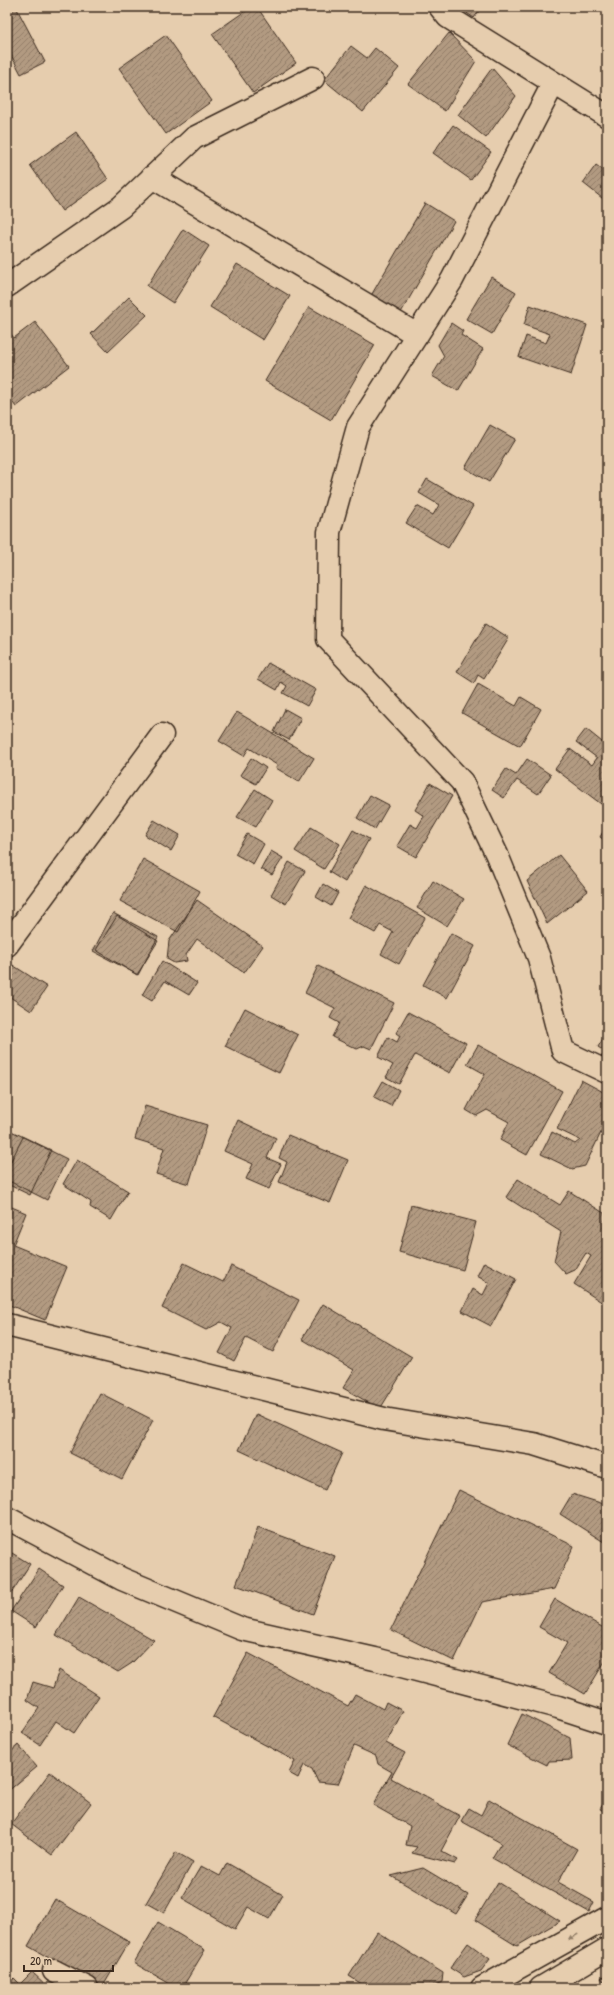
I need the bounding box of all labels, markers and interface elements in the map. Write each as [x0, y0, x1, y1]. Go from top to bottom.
one-way arrow [567, 1934, 579, 1940]
scale bar [24, 1947, 113, 1973]
text: 20 m [30, 1952, 52, 1969]

